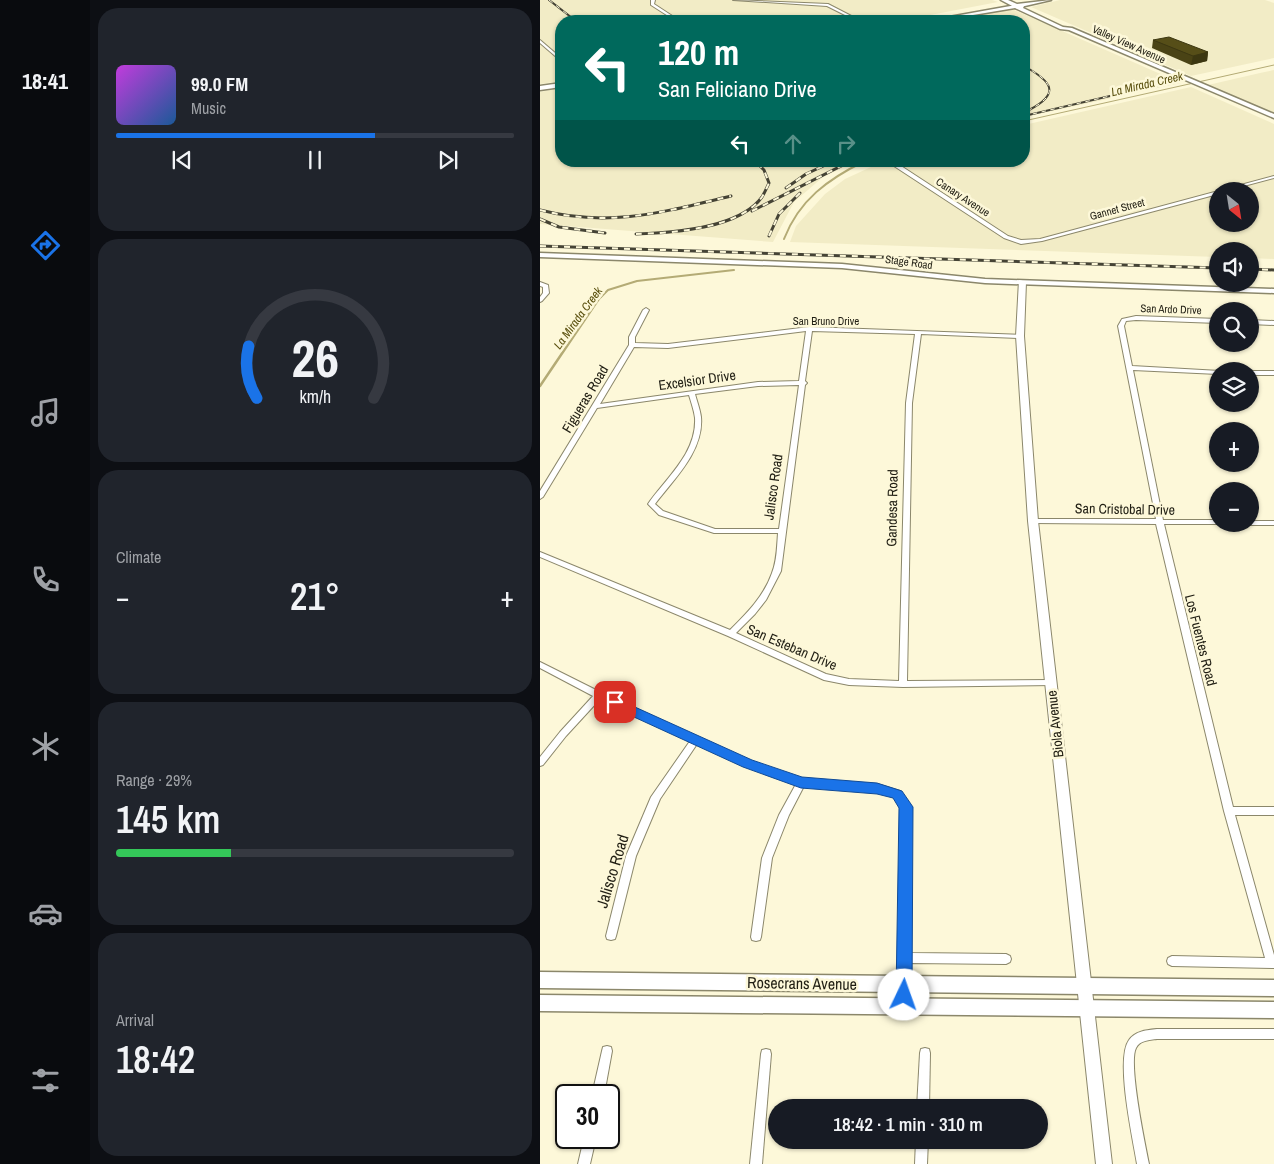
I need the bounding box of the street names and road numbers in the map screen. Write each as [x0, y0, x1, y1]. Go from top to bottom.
street label: Valley View Avenue [1090, 22, 1168, 66]
street label: Canary Avenue [933, 174, 993, 220]
street label: Gannet Street [1088, 195, 1146, 223]
street label: Stage Road [884, 252, 934, 272]
street label: San Ardo Drive [1140, 301, 1202, 317]
street label: San Bruno Drive [793, 314, 859, 328]
street label: Figueras Road [558, 362, 612, 436]
street label: Excelsior Drive [657, 366, 737, 394]
street label: Jalisco Road [759, 453, 787, 521]
street label: Gandesa Road [882, 469, 902, 547]
street label: San Cristobal Drive [1075, 499, 1175, 519]
street label: Los Fuentes Road [1181, 592, 1221, 688]
street label: San Esteban Drive [744, 620, 840, 674]
street label: Biola Avenue [1043, 690, 1067, 758]
street label: Jalisco Road [590, 832, 634, 910]
street label: Rosecrans Avenue [747, 971, 857, 995]

